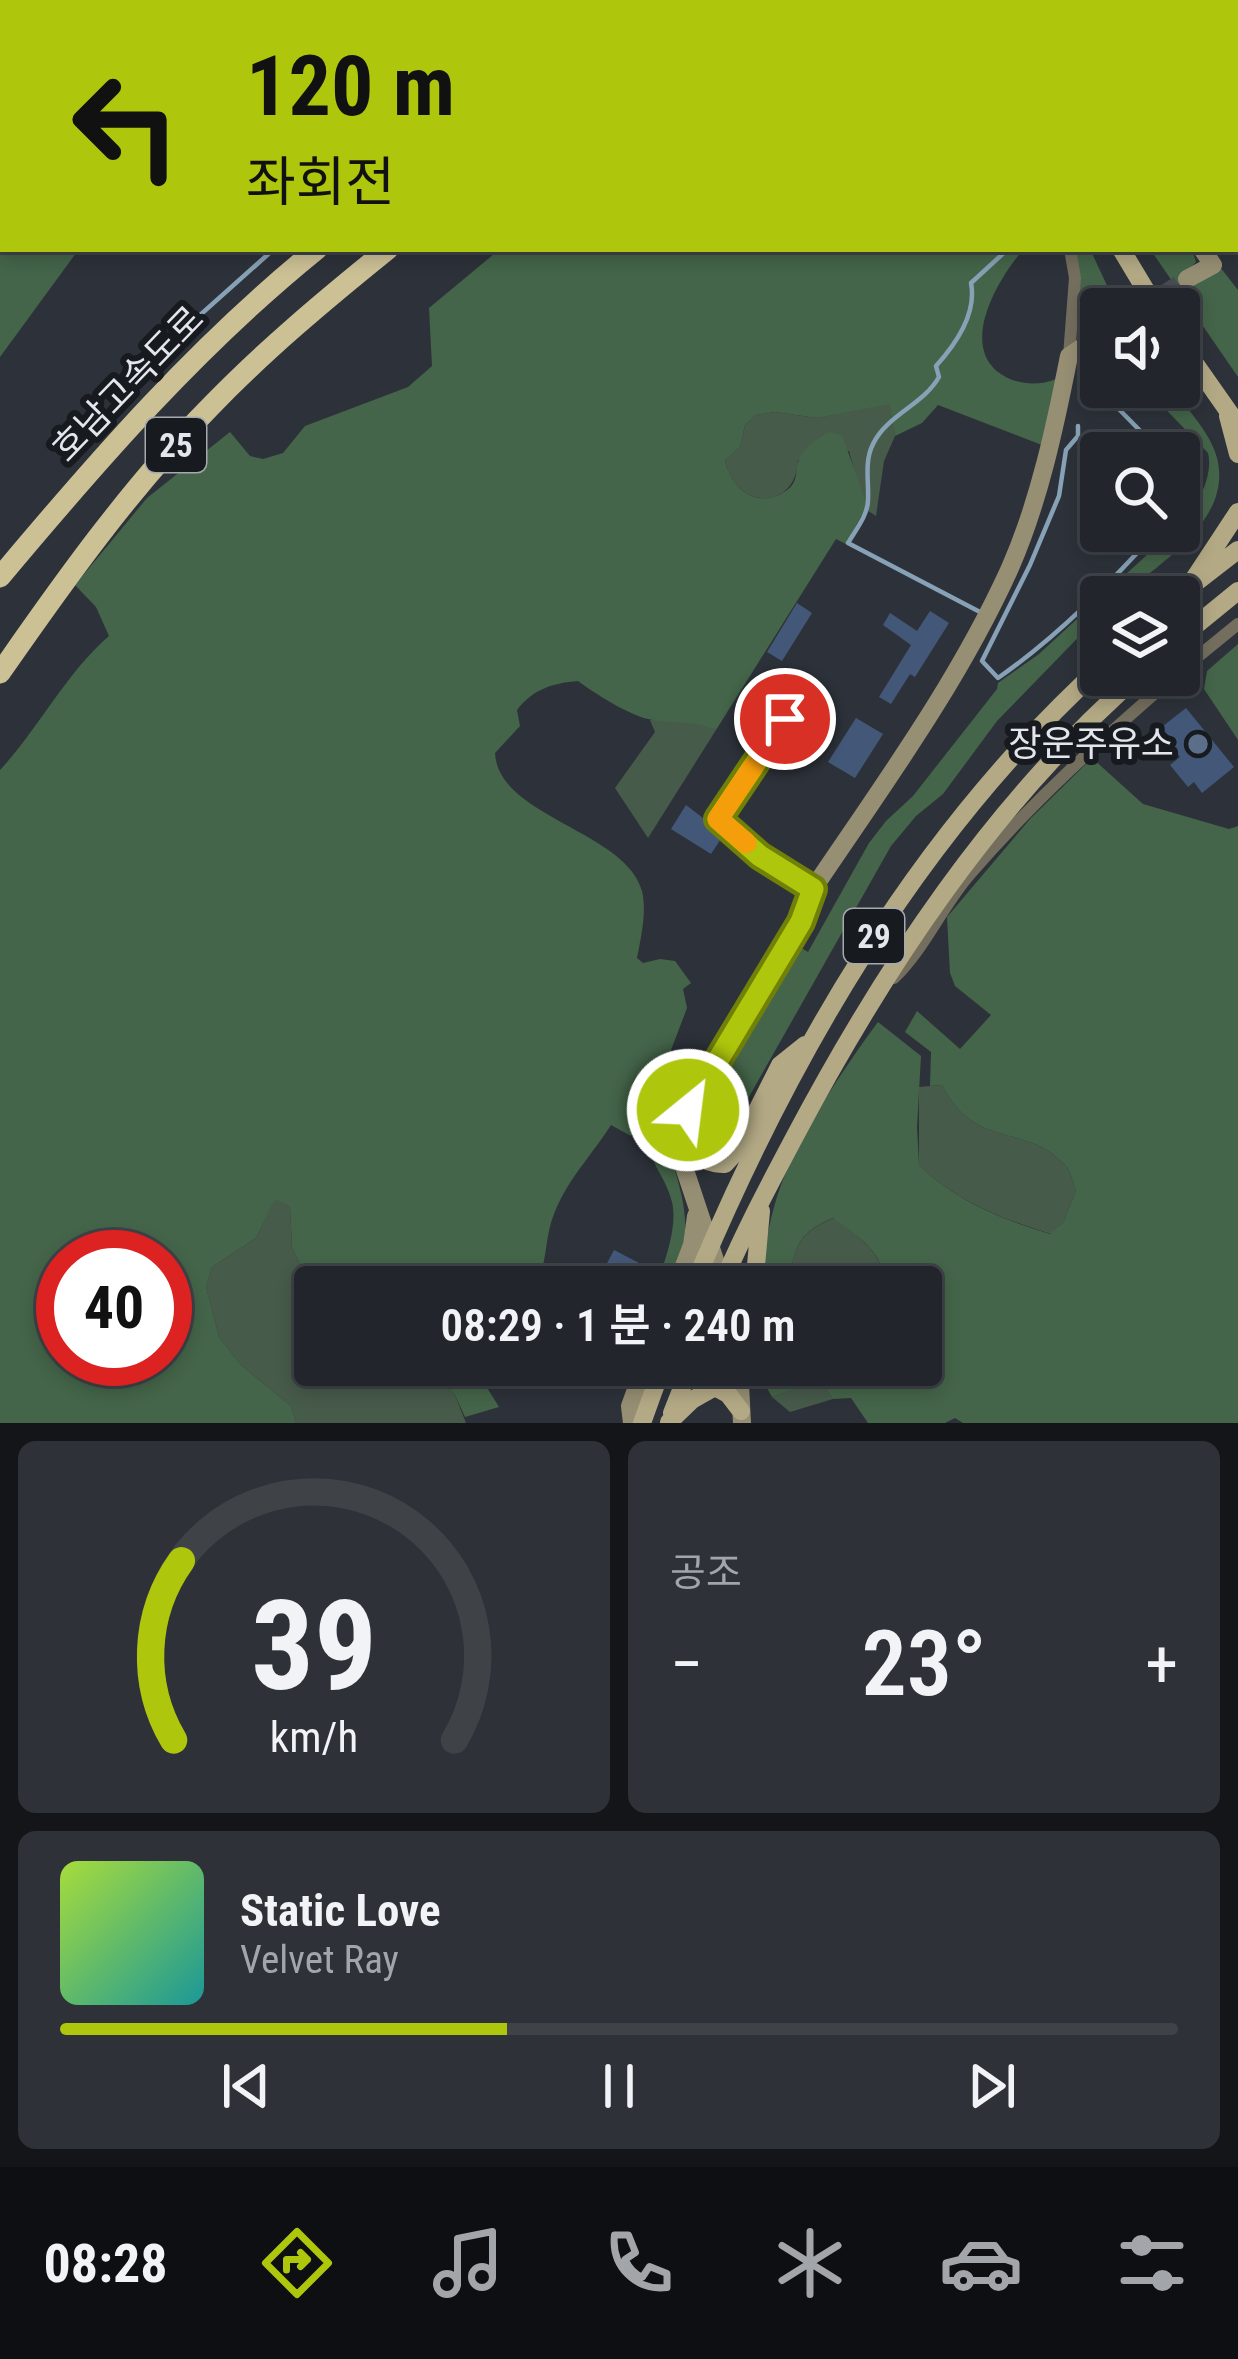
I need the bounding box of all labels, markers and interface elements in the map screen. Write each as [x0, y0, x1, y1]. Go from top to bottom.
text: 120 m [246, 37, 455, 136]
icon: left [48, 48, 204, 204]
text: 좌회전 [246, 151, 395, 214]
map controls [1080, 288, 1200, 696]
button: sound [1080, 288, 1200, 408]
street label: 호남고속도로 [44, 298, 212, 470]
road number: 25 [146, 418, 206, 472]
button: search [1080, 432, 1200, 552]
button: layers [1080, 576, 1200, 696]
pin [734, 668, 836, 770]
icon: arrive [752, 686, 818, 752]
place label: 장운주유소 [1008, 723, 1174, 765]
marker: 장운주유소 [1185, 731, 1211, 757]
road number: 29 [844, 909, 904, 963]
position arrow [625, 1047, 751, 1173]
speed limit sign: 40 [36, 1230, 192, 1386]
text: 08:29 · 1 분 · 240 m [441, 1299, 795, 1352]
text: 공조 [670, 1550, 742, 1596]
text: 39 [251, 1573, 377, 1719]
text: 23° [861, 1612, 987, 1717]
text: − [670, 1626, 703, 1703]
text: + [1145, 1626, 1178, 1703]
text: km/h [270, 1712, 358, 1762]
text: Static Love [240, 1884, 441, 1937]
text: Velvet Ray [240, 1937, 399, 1983]
icon: previous [213, 2053, 279, 2119]
icon: pause [586, 2053, 652, 2119]
icon: next [959, 2053, 1025, 2119]
icon: directions [255, 2221, 339, 2305]
icon: music [426, 2221, 510, 2305]
icon: phone [597, 2221, 681, 2305]
icon: climate [768, 2221, 852, 2305]
icon: car [939, 2221, 1023, 2305]
icon: filters [1110, 2221, 1194, 2305]
text: 08:28 [44, 2232, 168, 2295]

